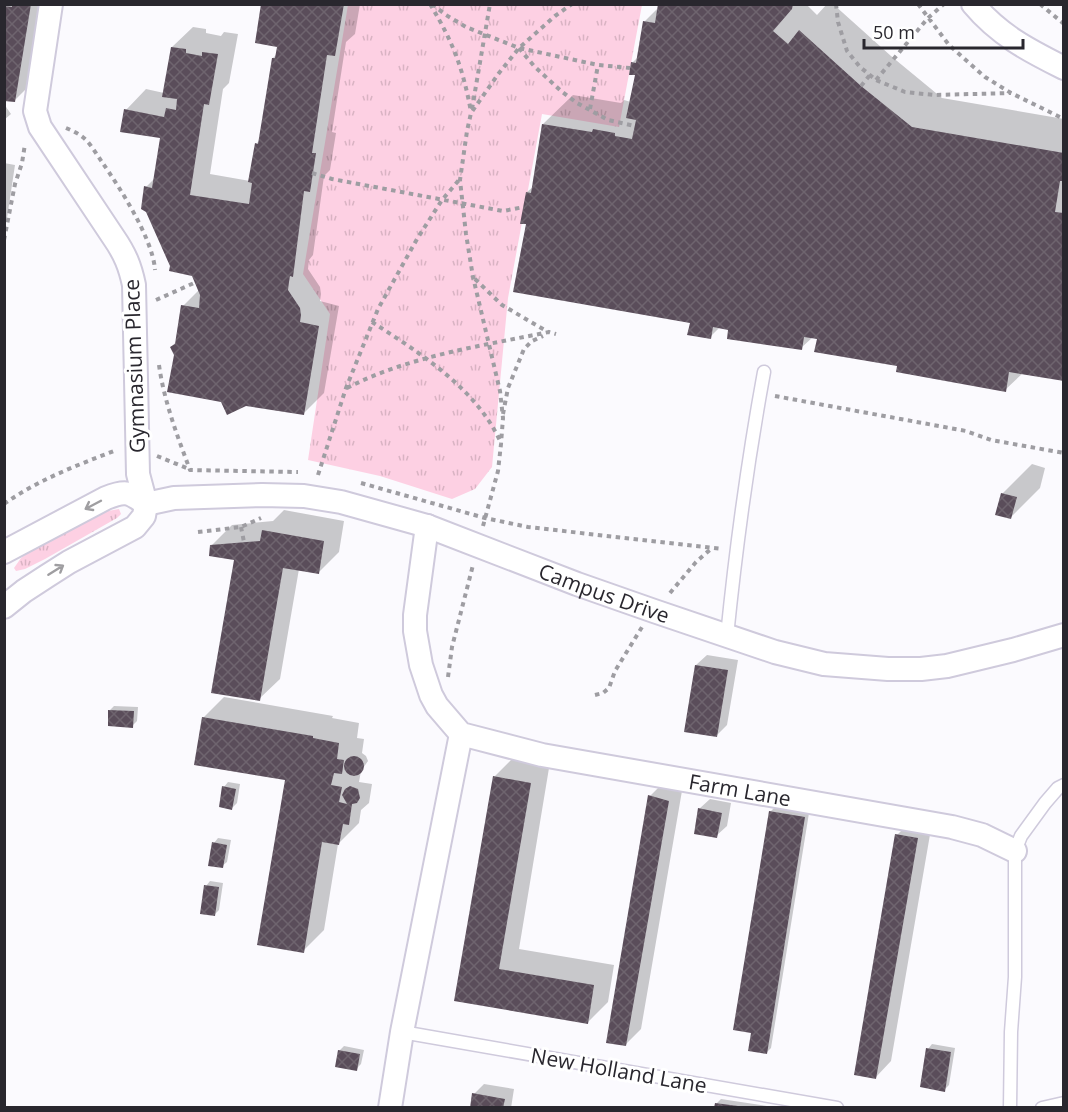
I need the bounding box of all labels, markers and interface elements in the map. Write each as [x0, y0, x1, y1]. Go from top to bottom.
scale bar [864, 12, 1023, 50]
text: 50 m [873, 20, 915, 44]
street label: Gymnasium Place [117, 278, 151, 454]
one-way arrow [85, 500, 103, 511]
street label: Campus Drive [535, 557, 673, 629]
one-way arrow [47, 564, 64, 576]
street label: Farm Lane [687, 767, 793, 812]
street label: New Holland Lane [529, 1041, 709, 1099]

